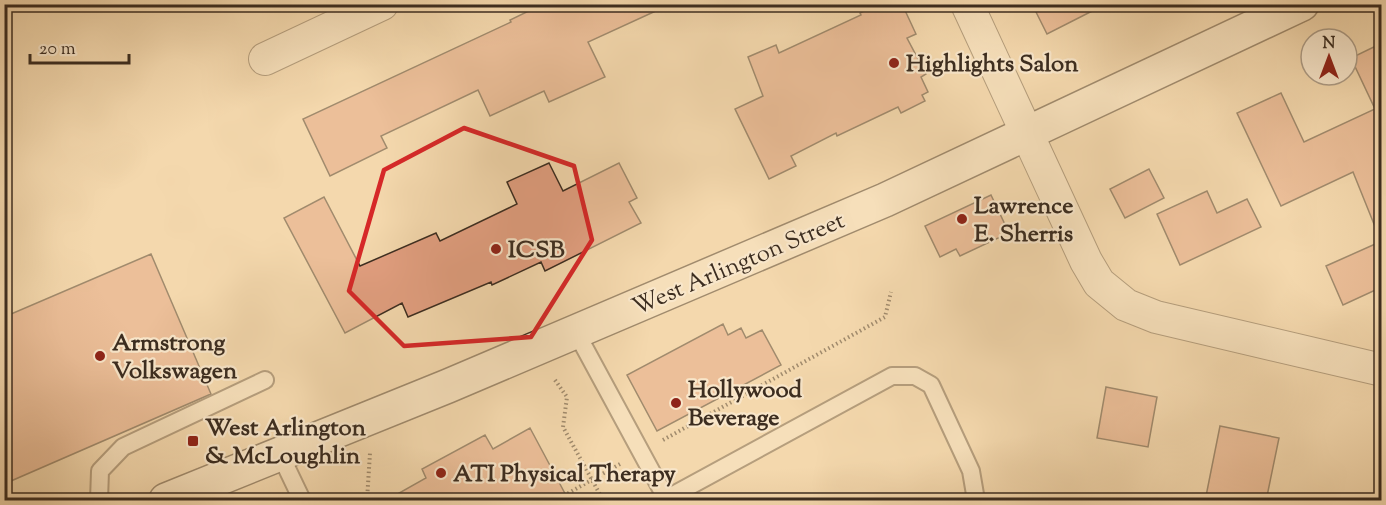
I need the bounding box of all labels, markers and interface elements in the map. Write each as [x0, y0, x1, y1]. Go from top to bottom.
scale bar [30, 27, 129, 65]
north arrow [1299, 27, 1359, 87]
text: N [1323, 33, 1336, 56]
text: 20 m [39, 37, 76, 63]
place label: Highlights Salon [906, 48, 1079, 82]
marker: Highlights Salon [887, 56, 901, 70]
place label: Lawrence E. Sherris [974, 190, 1073, 252]
street label: West Arlington Street [627, 205, 850, 325]
marker: Lawrence E. Sherris [955, 212, 969, 226]
place label: ICSB [508, 234, 565, 268]
marker: ICSB [489, 242, 503, 256]
place label: Armstrong Volkswagen [112, 327, 238, 389]
marker: Armstrong Volkswagen [93, 349, 107, 363]
place label: Hollywood Beverage [688, 374, 803, 436]
marker: Hollywood Beverage [669, 396, 683, 410]
place label: West Arlington & McLoughlin [205, 412, 367, 474]
marker: West Arlington & McLoughlin [186, 434, 200, 448]
place label: ATI Physical Therapy [453, 458, 676, 492]
marker: ATI Physical Therapy [434, 466, 448, 480]

